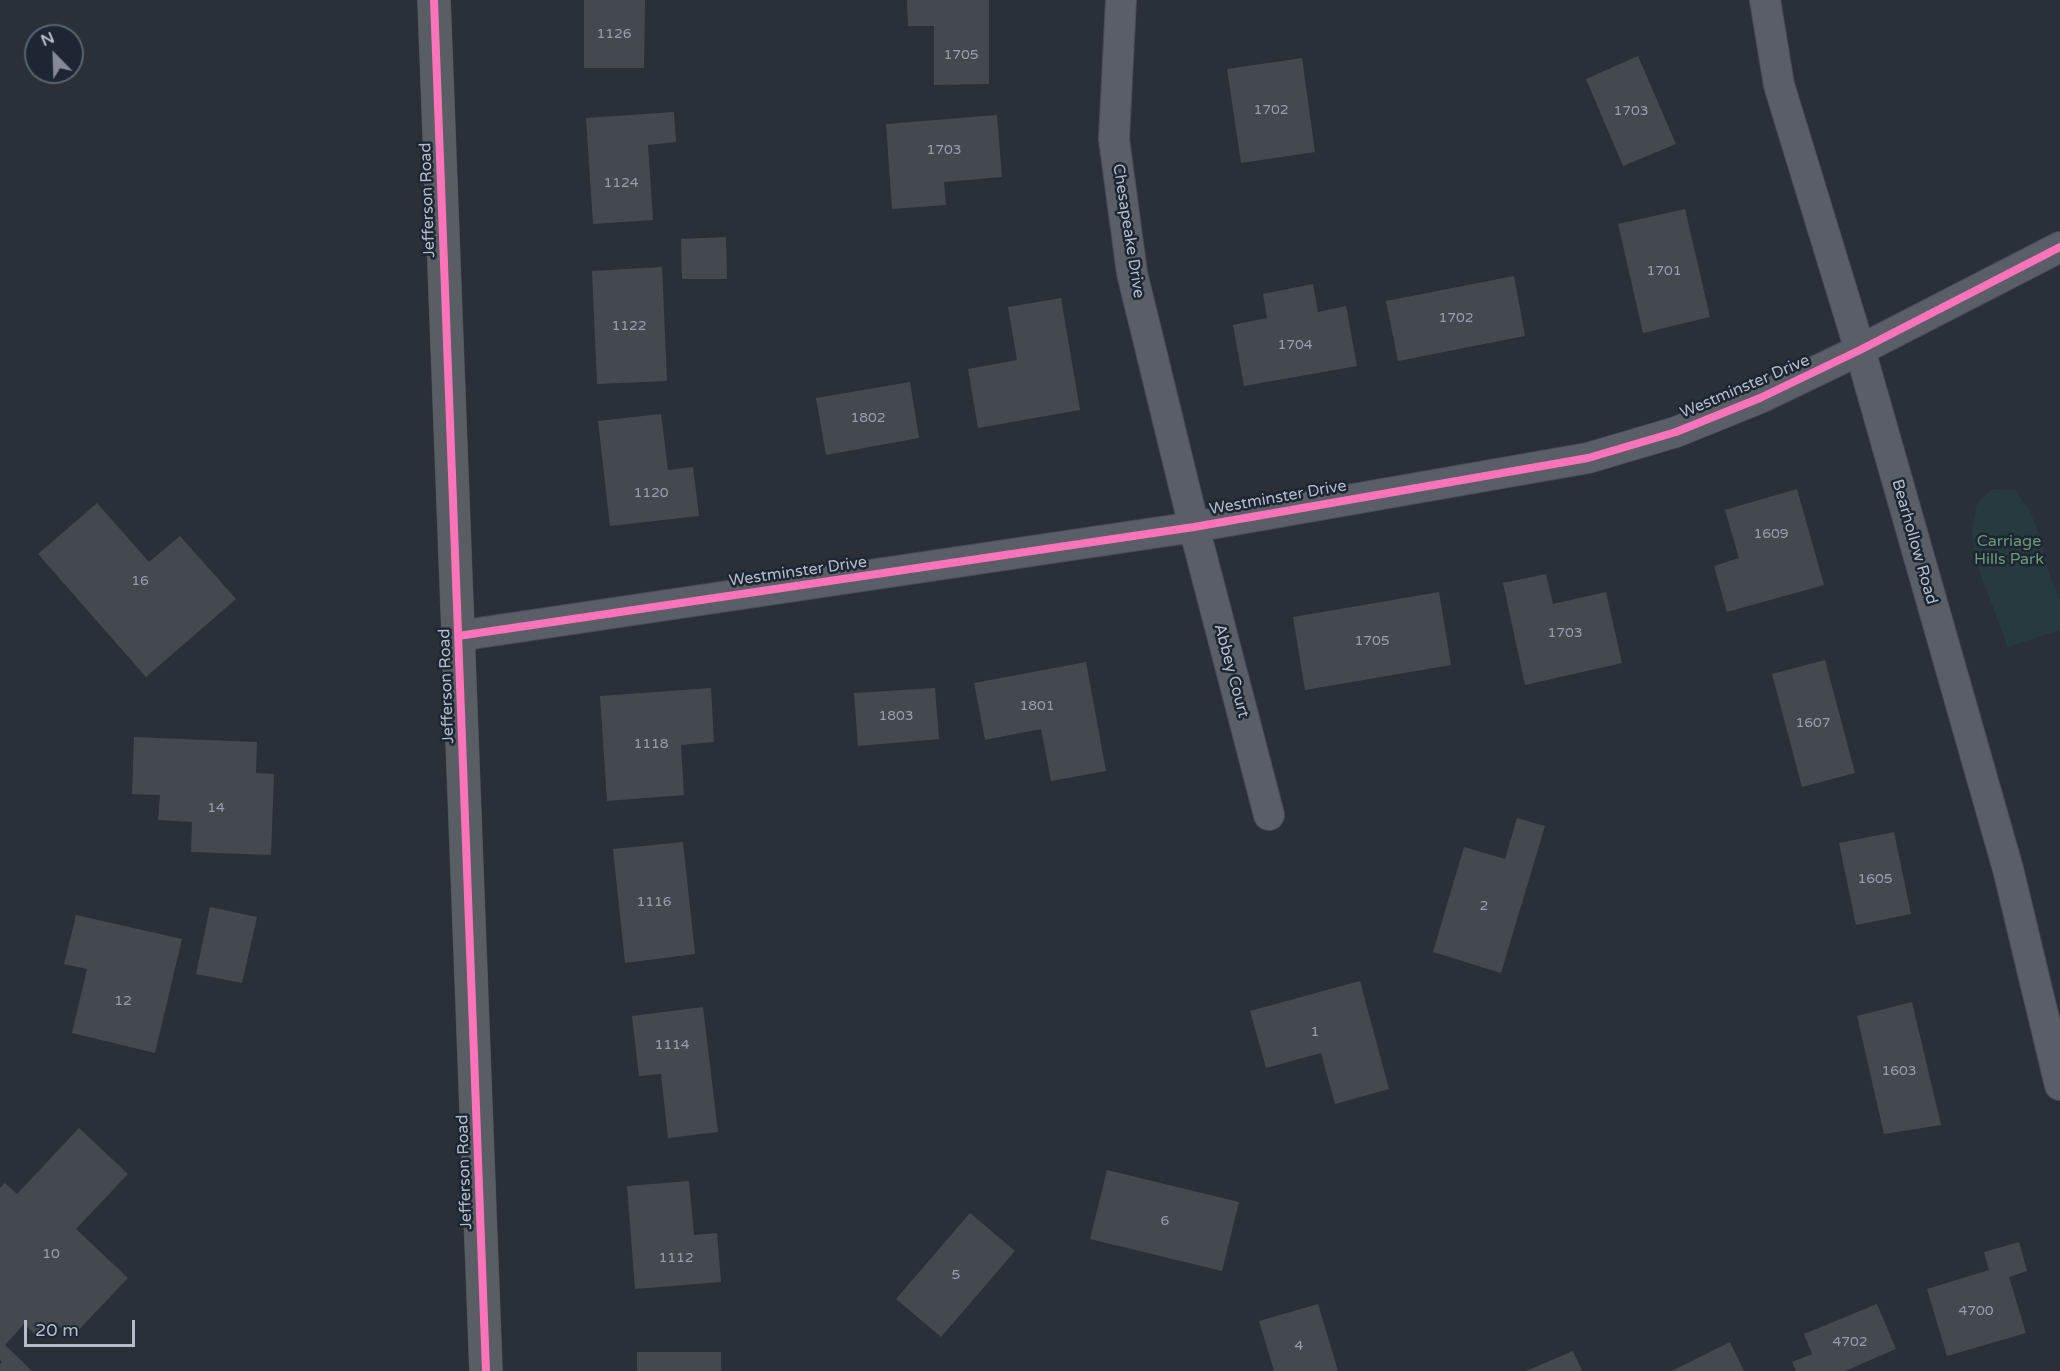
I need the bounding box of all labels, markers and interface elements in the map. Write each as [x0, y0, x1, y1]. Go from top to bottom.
north arrow [24, 24, 84, 84]
house number: 1126 [596, 26, 632, 42]
text: N [38, 28, 58, 51]
house number: 1705 [943, 47, 979, 63]
house number: 1702 [1253, 102, 1289, 118]
house number: 1703 [1613, 103, 1649, 119]
street label: Jefferson Road [416, 142, 440, 258]
house number: 1703 [926, 142, 962, 158]
street label: Chesapeake Drive [1108, 162, 1148, 300]
house number: 1124 [603, 175, 639, 191]
house number: 1701 [1646, 263, 1682, 279]
house number: 1702 [1438, 310, 1474, 326]
house number: 1122 [611, 318, 647, 334]
house number: 1704 [1277, 337, 1313, 353]
street label: Westminster Drive [1677, 351, 1813, 423]
house number: 1802 [850, 410, 886, 426]
street label: Westminster Drive [1208, 476, 1348, 520]
street label: Bearhollow Road [1887, 477, 1941, 607]
house number: 1120 [633, 485, 669, 501]
house number: 1609 [1753, 526, 1789, 542]
park label: Carriage Hills Park [1974, 532, 2044, 570]
street label: Westminster Drive [728, 553, 868, 591]
house number: 16 [131, 573, 149, 589]
street label: Abbey Court [1209, 622, 1253, 720]
house number: 1703 [1547, 625, 1583, 641]
street label: Jefferson Road [435, 628, 459, 744]
house number: 1705 [1354, 633, 1390, 649]
house number: 1801 [1019, 698, 1055, 714]
house number: 1803 [878, 708, 914, 724]
house number: 1607 [1795, 715, 1831, 731]
house number: 1118 [633, 736, 669, 752]
house number: 14 [207, 800, 225, 816]
house number: 1605 [1857, 871, 1893, 887]
house number: 1116 [636, 894, 672, 910]
house number: 2 [1480, 898, 1488, 914]
house number: 12 [114, 993, 132, 1009]
house number: 1 [1311, 1024, 1319, 1040]
house number: 1114 [654, 1037, 690, 1053]
house number: 1603 [1881, 1063, 1917, 1079]
street label: Jefferson Road [453, 1114, 477, 1230]
house number: 6 [1161, 1213, 1169, 1229]
house number: 10 [42, 1246, 60, 1262]
house number: 1112 [658, 1250, 694, 1266]
house number: 5 [952, 1267, 960, 1283]
house number: 4700 [1958, 1303, 1994, 1319]
scale bar [27, 1308, 138, 1346]
text: 20 m [35, 1319, 79, 1341]
house number: 4702 [1832, 1334, 1868, 1350]
house number: 4 [1295, 1338, 1303, 1354]

